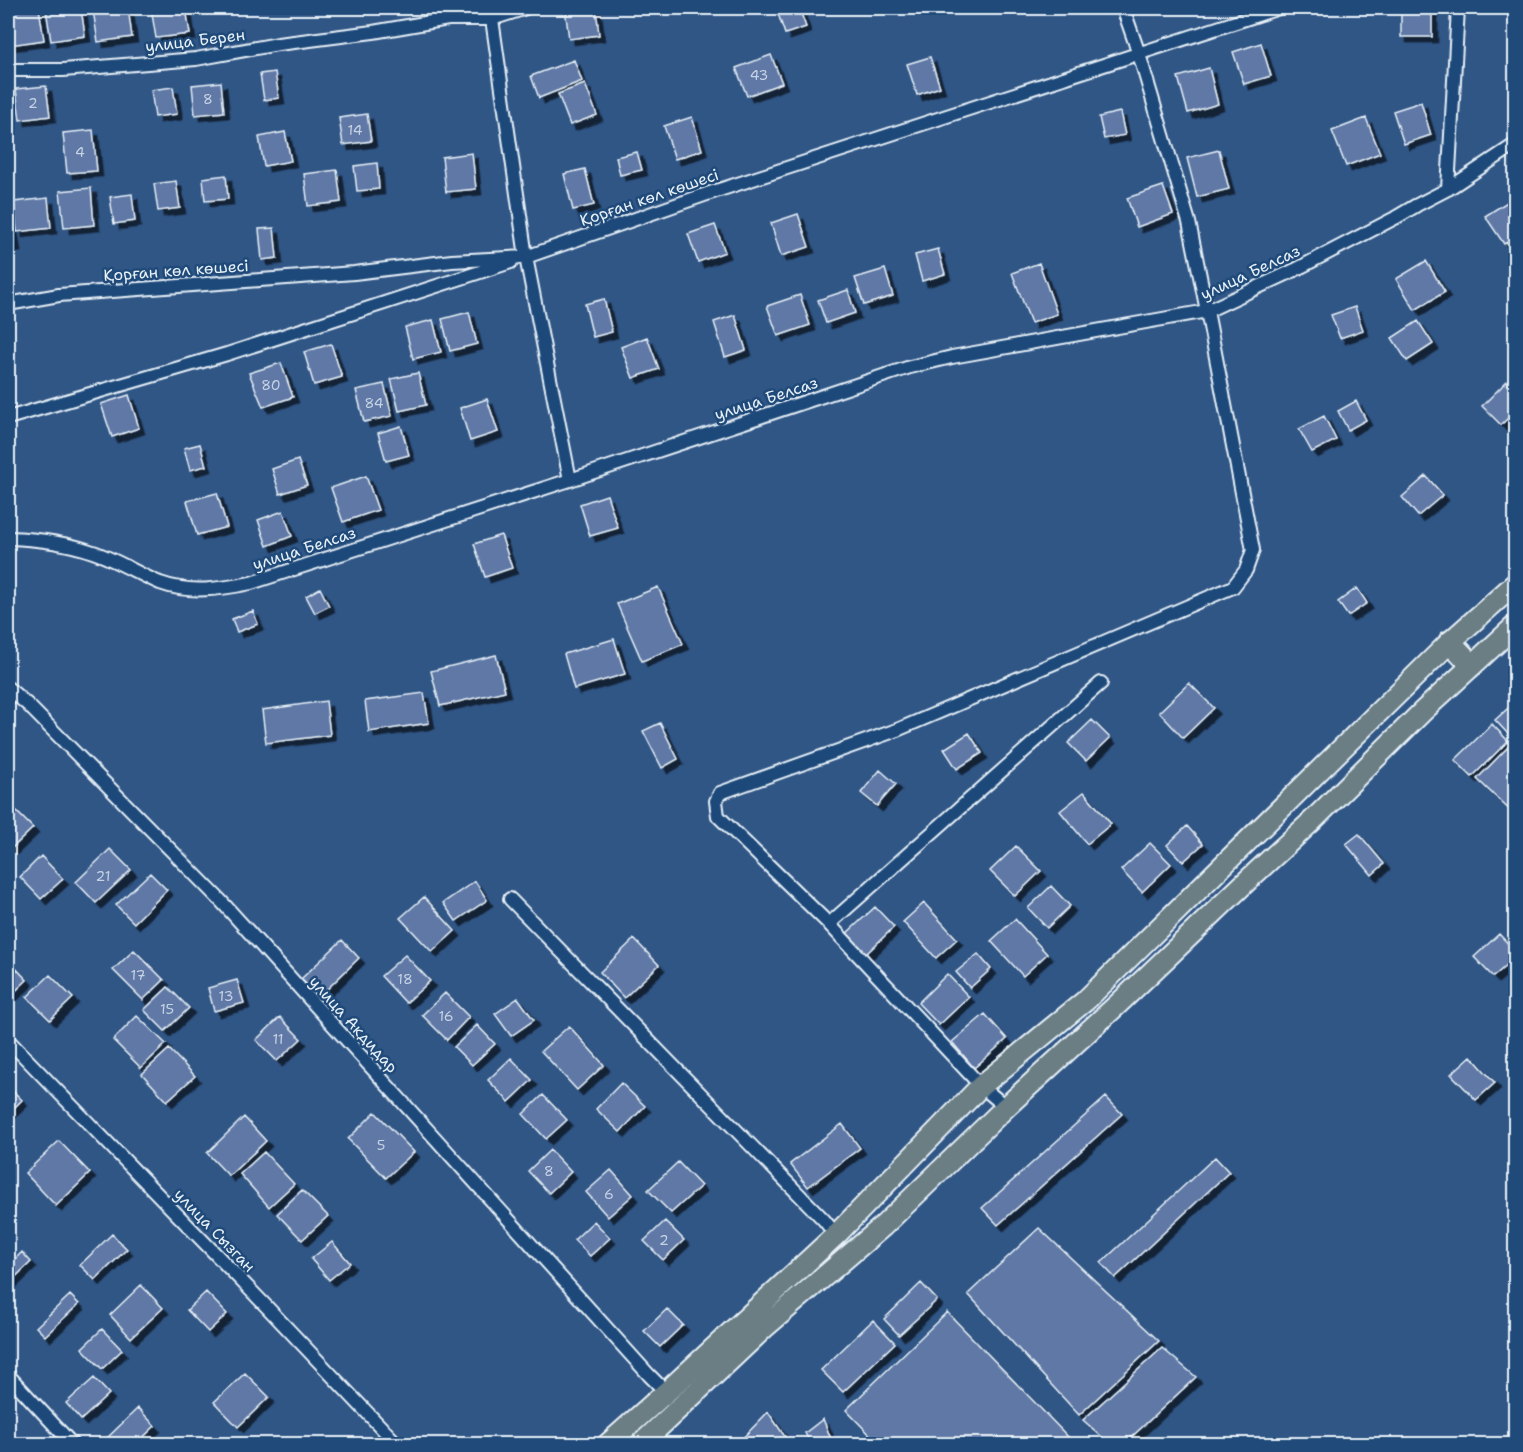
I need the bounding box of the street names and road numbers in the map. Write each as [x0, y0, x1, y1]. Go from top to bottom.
street label: улица Берен [144, 24, 246, 57]
street label: Қорған көл көшесі [577, 164, 721, 231]
street label: улица Белсаз [1197, 240, 1303, 305]
street label: Қорған көл көшесі [103, 255, 249, 286]
street label: улица Белсаз [712, 372, 821, 425]
street label: улица Белсаз [250, 522, 359, 575]
street label: улица Акдидар [305, 971, 403, 1077]
street label: улица Сызган [169, 1184, 260, 1277]

